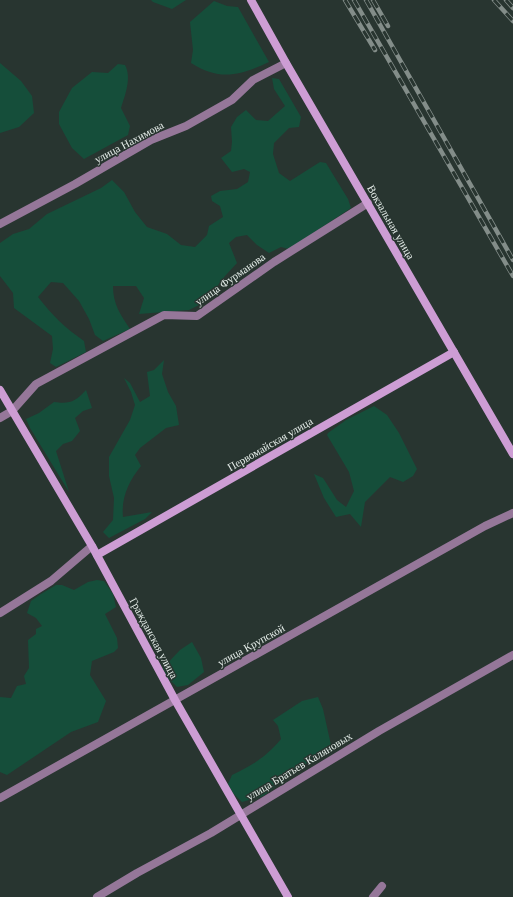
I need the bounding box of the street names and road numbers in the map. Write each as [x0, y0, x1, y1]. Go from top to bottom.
street label: улица Нахимова [92, 119, 166, 165]
street label: Вокзальная улица [365, 183, 417, 261]
street label: улица Фурманова [193, 250, 267, 308]
street label: Первомайская улица [225, 415, 315, 473]
street label: Гражданская улица [128, 595, 180, 681]
street label: улица Крупской [215, 622, 287, 668]
street label: улица Братьев Каляновых [244, 729, 354, 802]

